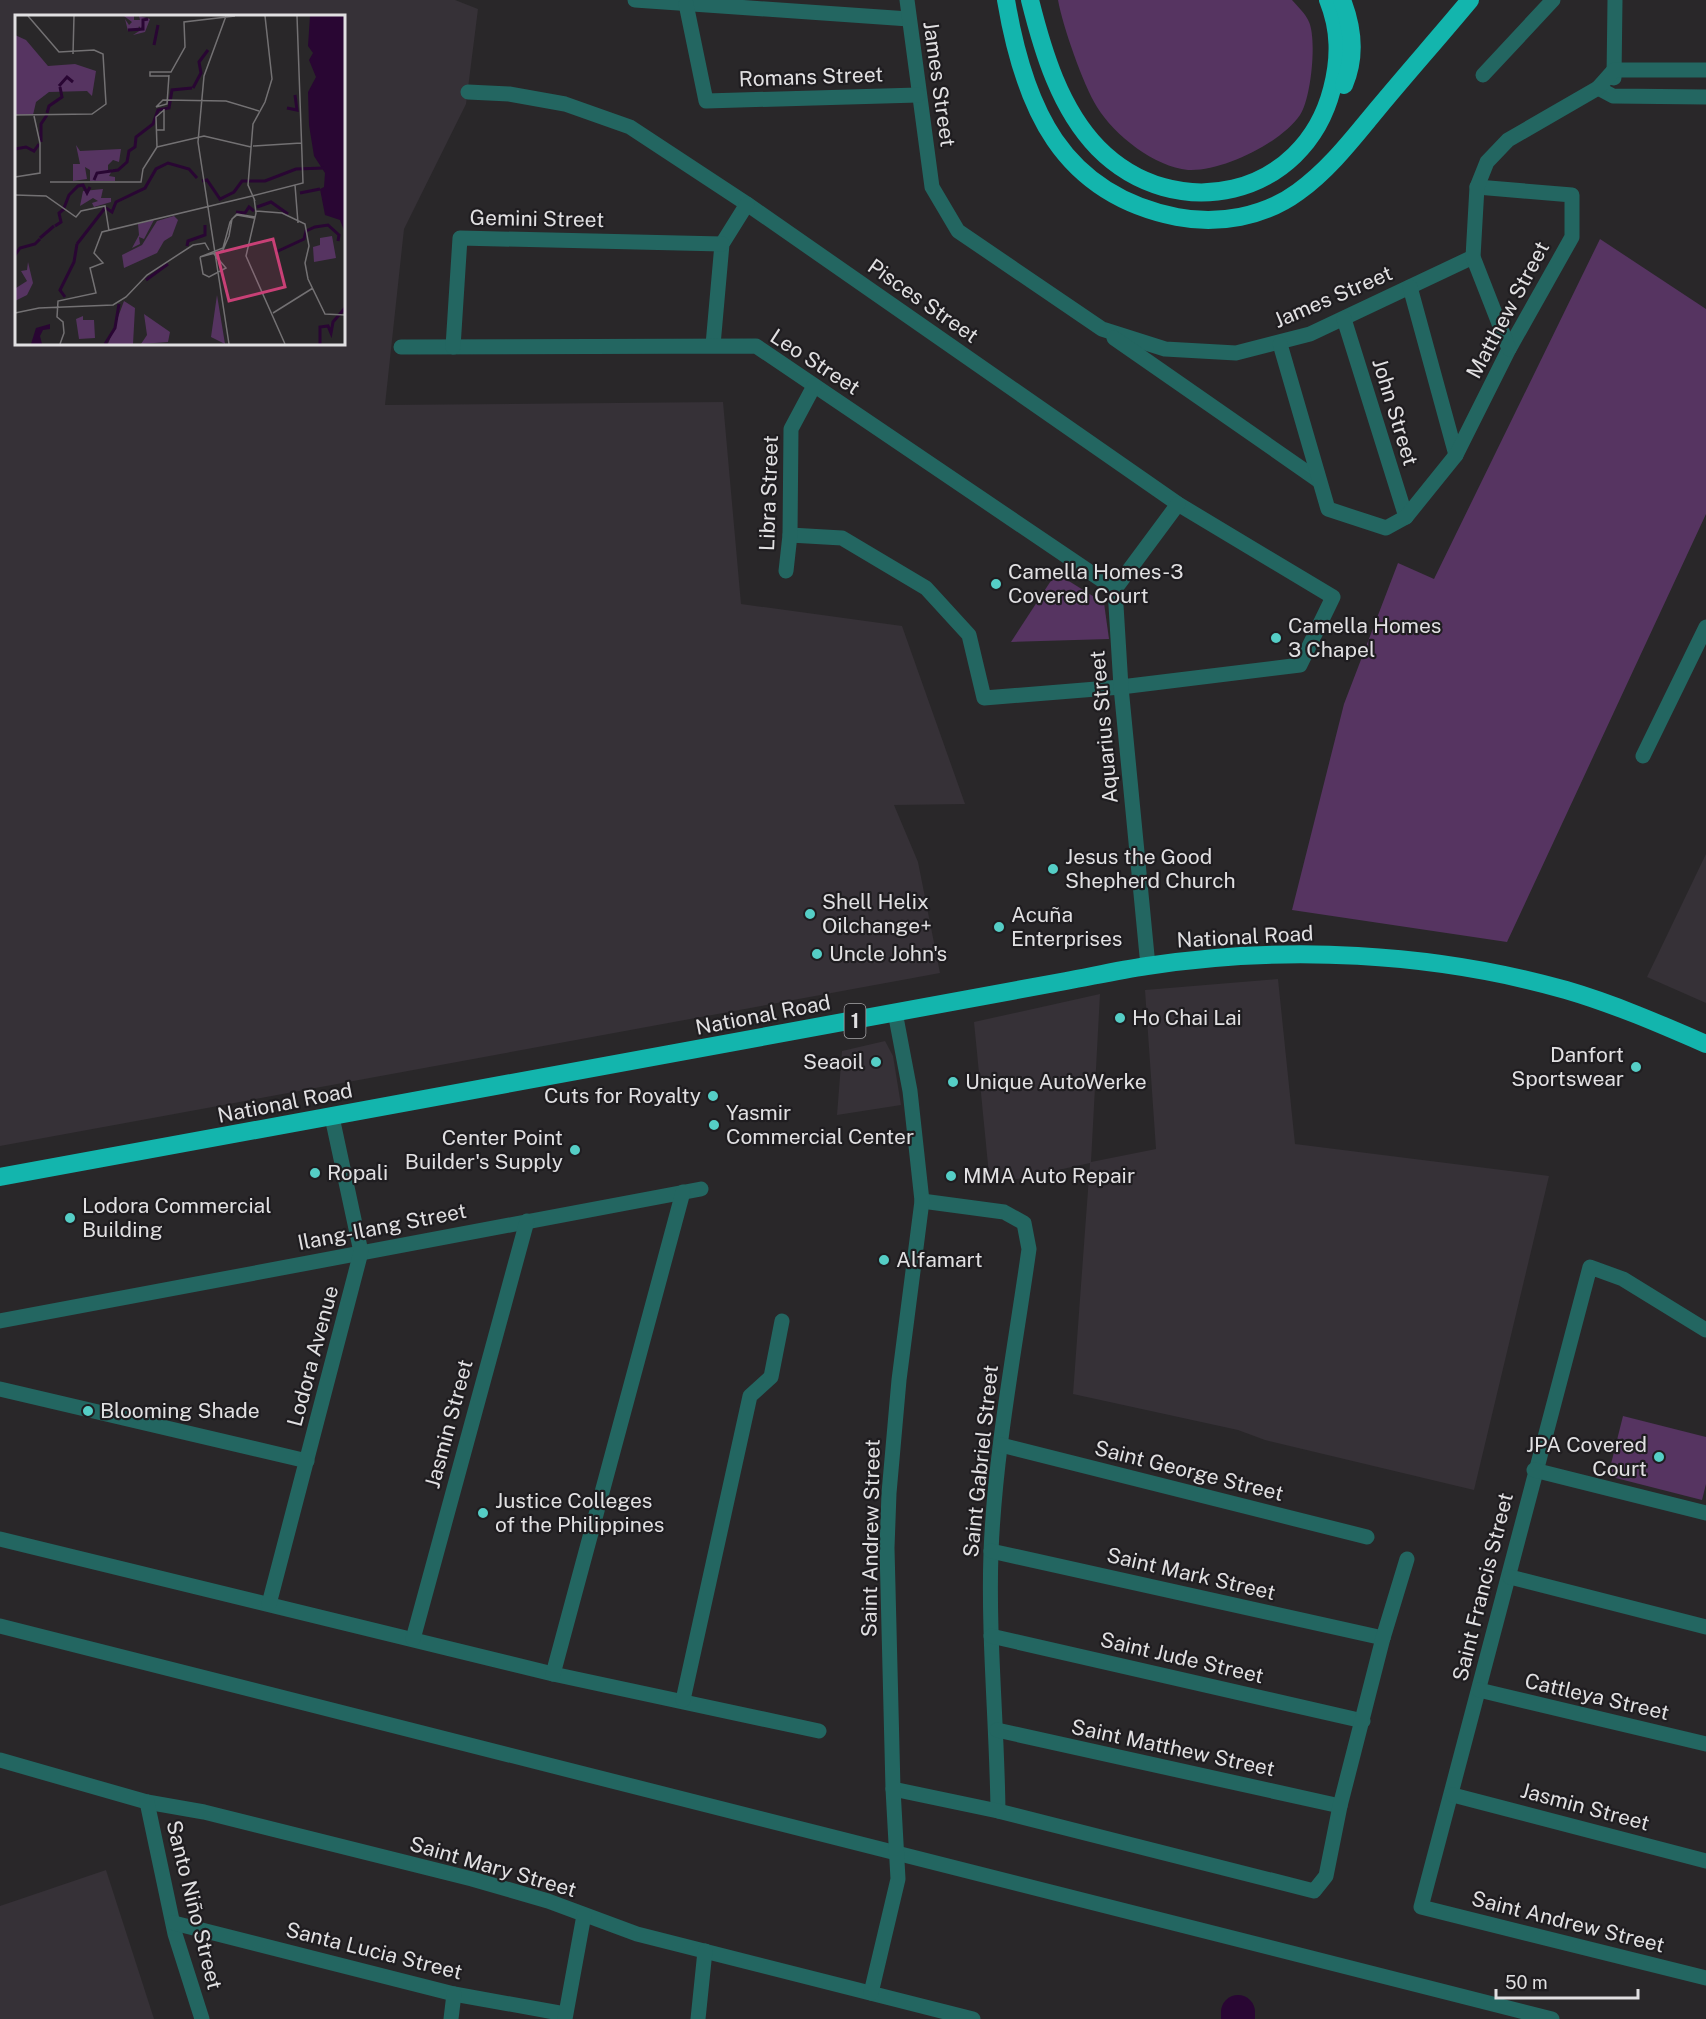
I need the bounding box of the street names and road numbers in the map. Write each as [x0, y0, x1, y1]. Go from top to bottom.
street label: James Street [918, 19, 961, 148]
street label: Romans Street [738, 61, 884, 92]
street label: Gemini Street [470, 205, 604, 232]
street label: Matthew Street [1461, 237, 1554, 383]
street label: Pisces Street [863, 253, 983, 348]
street label: James Street [1270, 260, 1396, 333]
street label: Leo Street [766, 323, 865, 400]
street label: John Street [1367, 355, 1424, 468]
street label: Libra Street [754, 435, 783, 551]
street label: Aquarius Street [1084, 649, 1123, 805]
street label: National Road [1176, 920, 1314, 953]
street label: National Road [693, 989, 833, 1040]
road number: 1 [844, 1004, 866, 1038]
street label: National Road [215, 1077, 355, 1128]
street label: Ilang-Ilang Street [295, 1198, 468, 1255]
street label: Lodora Avenue [282, 1283, 343, 1429]
street label: Jasmin Street [419, 1357, 478, 1491]
street label: Saint Gabriel Street [958, 1363, 1003, 1558]
street label: Saint George Street [1092, 1435, 1286, 1506]
street label: Saint Andrew Street [856, 1439, 885, 1637]
street label: Saint Francis Street [1447, 1490, 1518, 1684]
street label: Saint Mark Street [1104, 1542, 1278, 1605]
street label: Saint Jude Street [1098, 1627, 1266, 1688]
street label: Cattleya Street [1522, 1668, 1672, 1725]
street label: Saint Matthew Street [1069, 1714, 1277, 1781]
street label: Jasmin Street [1518, 1777, 1652, 1836]
street label: Santo Niño Street [161, 1818, 228, 1992]
street label: Saint Mary Street [407, 1831, 579, 1902]
street label: Saint Andrew Street [1469, 1885, 1667, 1958]
street label: Santa Lucia Street [283, 1916, 465, 1985]

